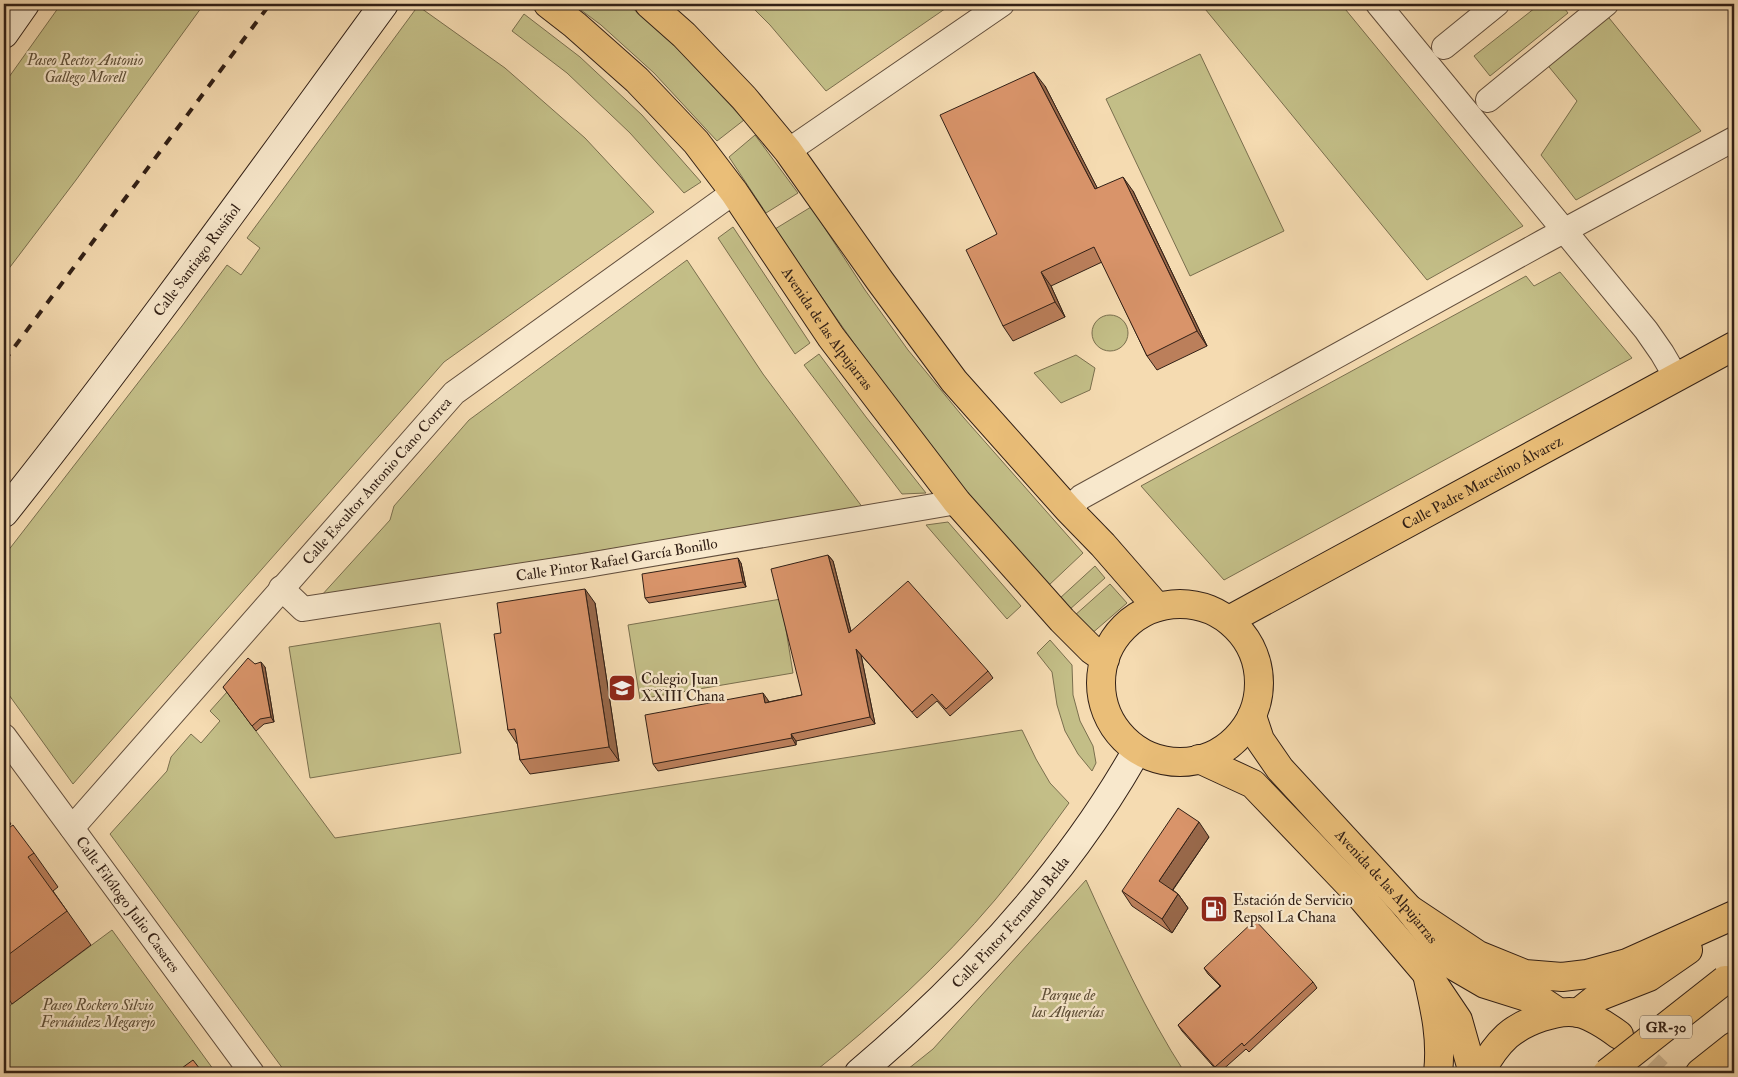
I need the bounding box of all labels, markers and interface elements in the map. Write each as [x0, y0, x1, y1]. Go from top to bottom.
park label: Paseo Rector Antonio Gallego Morell [26, 51, 143, 87]
street label: Calle Santiago Rusiñol [149, 200, 245, 320]
street label: Avenida de las Alpujarras [777, 263, 878, 394]
street label: Calle Escultor Antonio Cano Correa [298, 392, 456, 569]
street label: Calle Padre Marcelino Álvarez [1398, 431, 1566, 534]
street label: Calle Pintor Rafael García Bonillo [515, 534, 719, 586]
place label: Colegio Juan XXIII Chana [641, 670, 725, 706]
school or university icon: Colegio Juan XXIII Chana [607, 673, 637, 703]
street label: Avenida de las Alpujarras [1330, 825, 1442, 947]
street label: Calle Filólogo Julio Casares [72, 832, 184, 976]
street label: Calle Pintor Fernando Belda [948, 852, 1074, 992]
place label: Estación de Servicio Repsol La Chana [1233, 891, 1353, 928]
fuel station icon: Estación de Servicio Repsol La Chana [1199, 894, 1229, 924]
park label: Parque de las Alquerías [1031, 986, 1105, 1022]
park label: Paseo Rockero Silvio Fernández Megarejo [40, 996, 155, 1032]
road number: GR-30 [1640, 1016, 1692, 1038]

